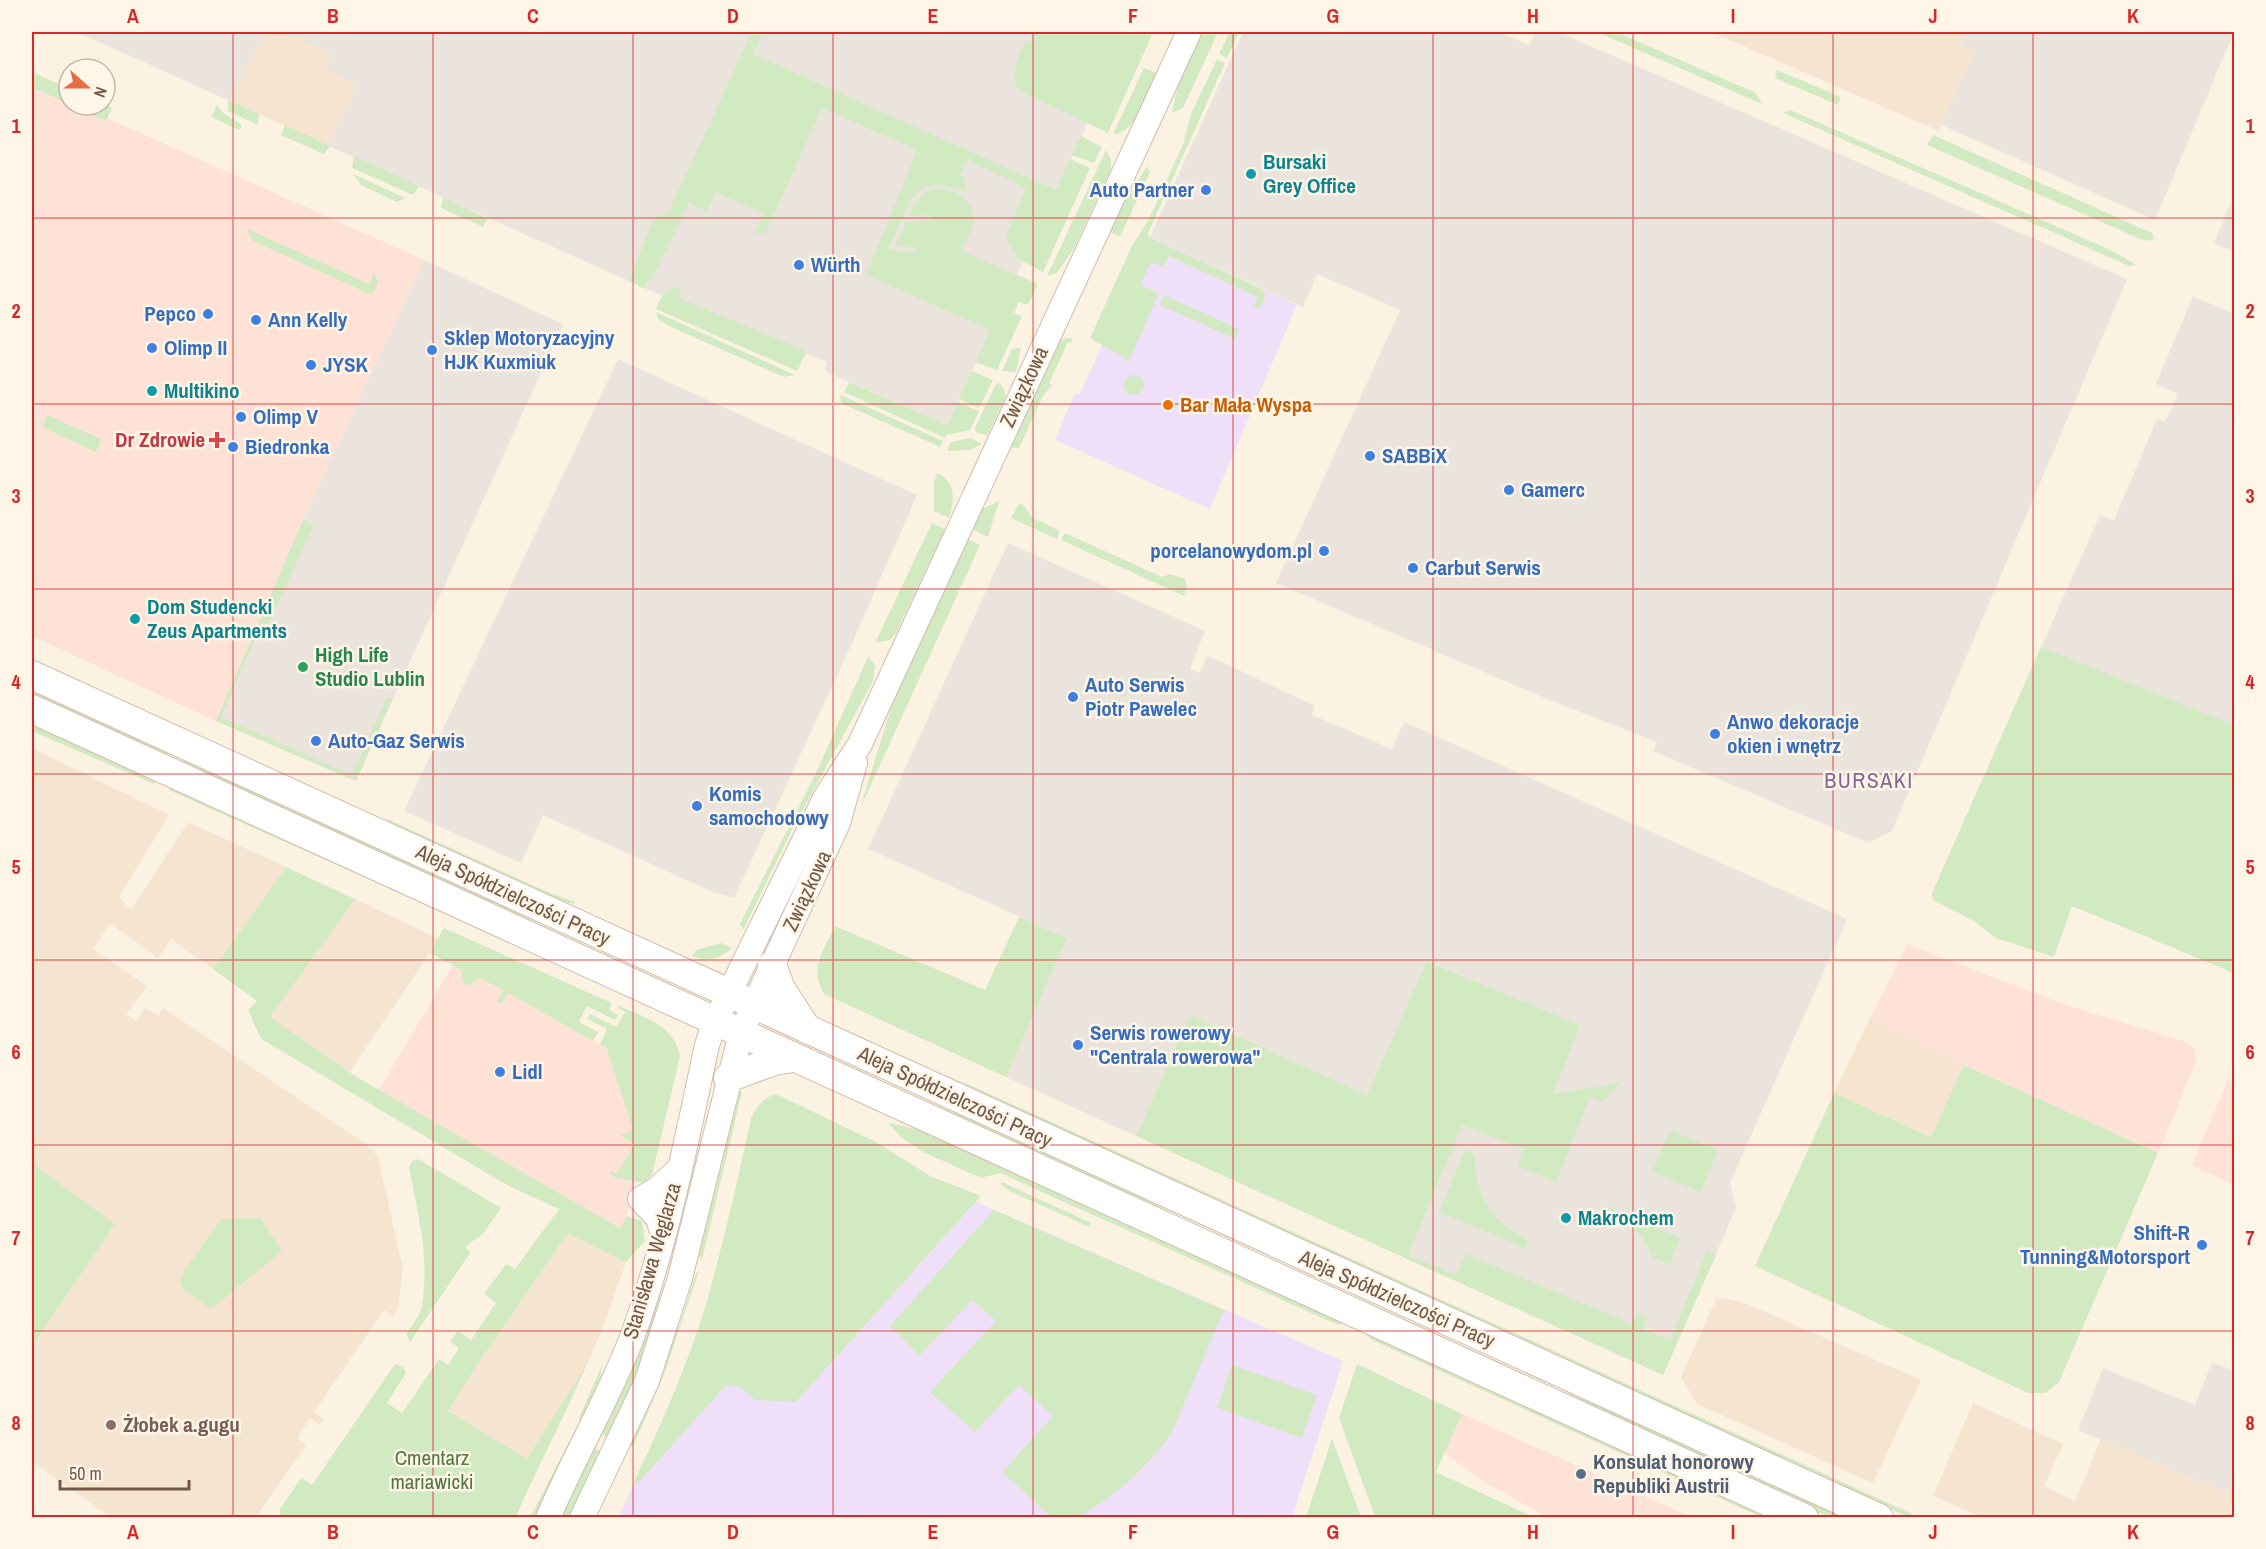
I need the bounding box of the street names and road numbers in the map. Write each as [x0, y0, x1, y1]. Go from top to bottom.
street label: Związkowa [992, 341, 1055, 432]
street label: Aleja Spółdzielczości Pracy [410, 836, 616, 953]
street label: Związkowa [775, 845, 838, 936]
street label: Aleja Spółdzielczości Pracy [852, 1038, 1058, 1155]
street label: Stanisława Węglarza [615, 1179, 688, 1342]
street label: Aleja Spółdzielczości Pracy [1294, 1242, 1500, 1355]

